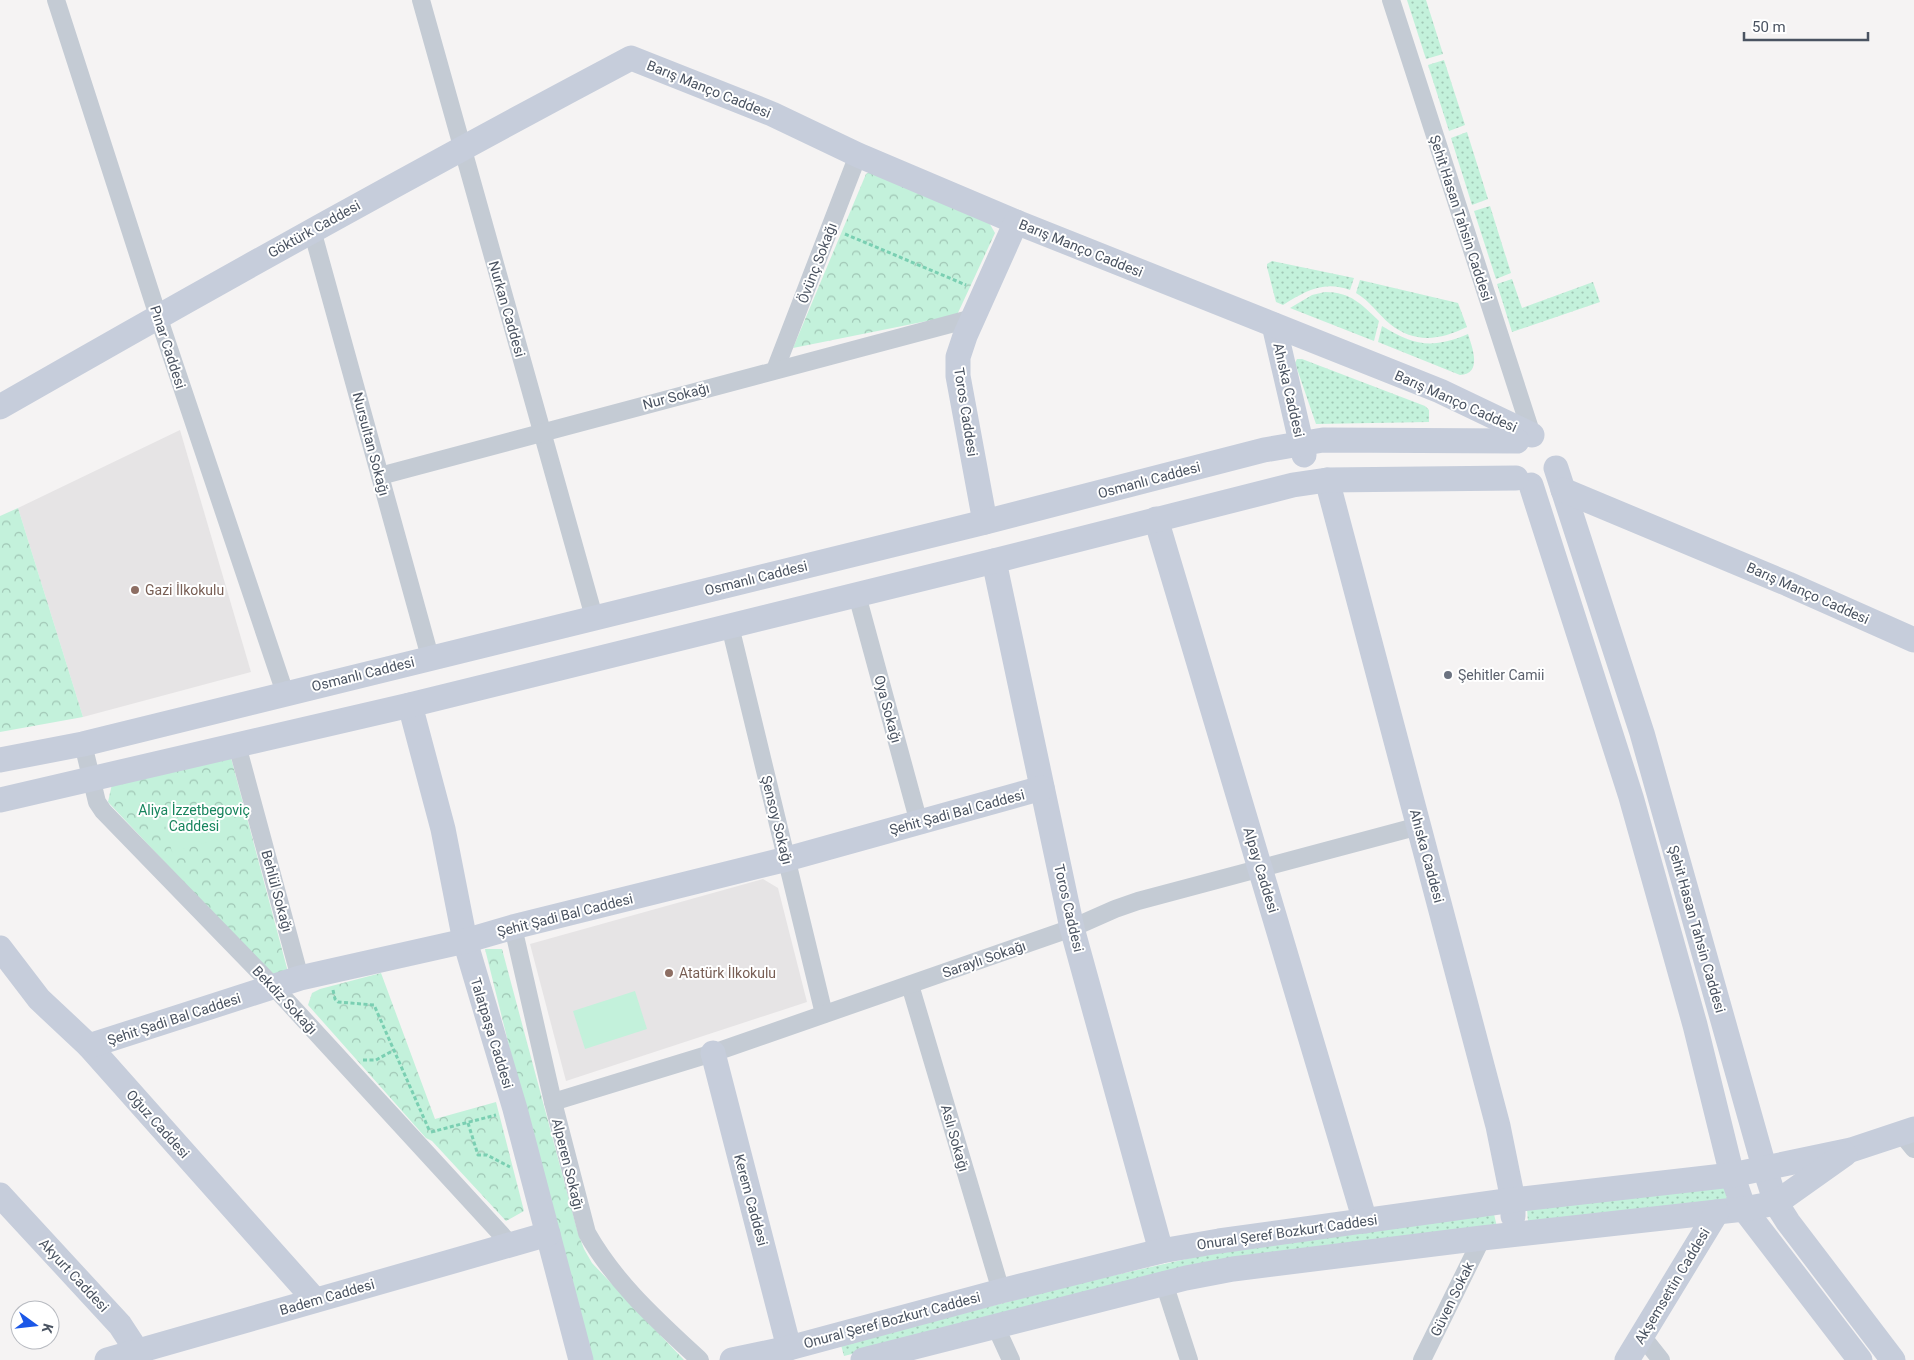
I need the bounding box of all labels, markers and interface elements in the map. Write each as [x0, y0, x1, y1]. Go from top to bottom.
scale bar [1744, 10, 1868, 42]
text: 50 m [1752, 18, 1786, 36]
street label: Barış Manço Caddesi [645, 57, 773, 121]
street label: Şehit Hasan Tahsin Caddesi [1427, 133, 1495, 303]
street label: Göktürk Caddesi [265, 197, 363, 261]
street label: Barış Manço Caddesi [1017, 216, 1145, 280]
street label: Övünç Sokağı [794, 220, 840, 306]
street label: Nurkan Caddesi [486, 259, 528, 359]
street label: Pınar Caddesi [147, 303, 189, 391]
street label: Ahıska Caddesi [1270, 341, 1308, 439]
street label: Toros Caddesi [951, 367, 981, 457]
street label: Barış Manço Caddesi [1392, 367, 1520, 435]
street label: Nur Sokağı [641, 379, 711, 413]
street label: Nursultan Sokağı [349, 390, 393, 498]
street label: Osmanlı Caddesi [1096, 459, 1202, 501]
street label: Osmanlı Caddesi [703, 557, 809, 599]
street label: Barış Manço Caddesi [1744, 559, 1872, 627]
place label: Gazi İlkokulu [145, 582, 224, 598]
marker: Gazi İlkokulu [129, 584, 141, 596]
street label: Osmanlı Caddesi [310, 653, 416, 695]
place label: Şehitler Camii [1458, 667, 1544, 683]
marker: Şehitler Camii [1442, 669, 1454, 681]
street label: Oya Sokağı [871, 673, 905, 745]
street label: Şensoy Sokağı [758, 774, 796, 866]
street label: Şehit Şadi Bal Caddesi [888, 786, 1026, 838]
park label: Aliya İzzetbegoviç Caddesi [138, 802, 250, 834]
street label: Ahıska Caddesi [1407, 807, 1447, 905]
street label: Alpay Caddesi [1240, 825, 1282, 915]
street label: Şehit Hasan Tahsin Caddesi [1665, 843, 1729, 1015]
street label: Behlül Sokağı [258, 848, 296, 934]
street label: Toros Caddesi [1051, 863, 1087, 953]
street label: Şehit Şadi Bal Caddesi [495, 890, 635, 940]
street label: Saraylı Sokağı [940, 937, 1028, 981]
street label: Bekdiz Sokağı [249, 963, 321, 1037]
place label: Atatürk İlkokulu [679, 965, 776, 981]
marker: Atatürk İlkokulu [663, 967, 675, 979]
street label: Talatpaşa Caddesi [468, 976, 516, 1090]
street label: Şehit Şadi Bal Caddesi [105, 990, 243, 1048]
street label: Oğuz Caddesi [123, 1087, 193, 1161]
street label: Aslı Sokağı [938, 1103, 972, 1173]
street label: Alperen Sokağı [549, 1117, 587, 1211]
street label: Kerem Caddesi [731, 1152, 771, 1248]
street label: Onural Şeref Bozkurt Caddesi [1196, 1211, 1378, 1253]
street label: Akşemsettin Caddesi [1631, 1225, 1713, 1347]
street label: Akyurt Caddesi [36, 1235, 112, 1315]
street label: Güven Sokak [1427, 1258, 1477, 1339]
street label: Badem Caddesi [278, 1276, 376, 1318]
street label: Onural Şeref Bozkurt Caddesi [802, 1289, 982, 1351]
north arrow [10, 1300, 60, 1350]
text: K [39, 1322, 56, 1335]

